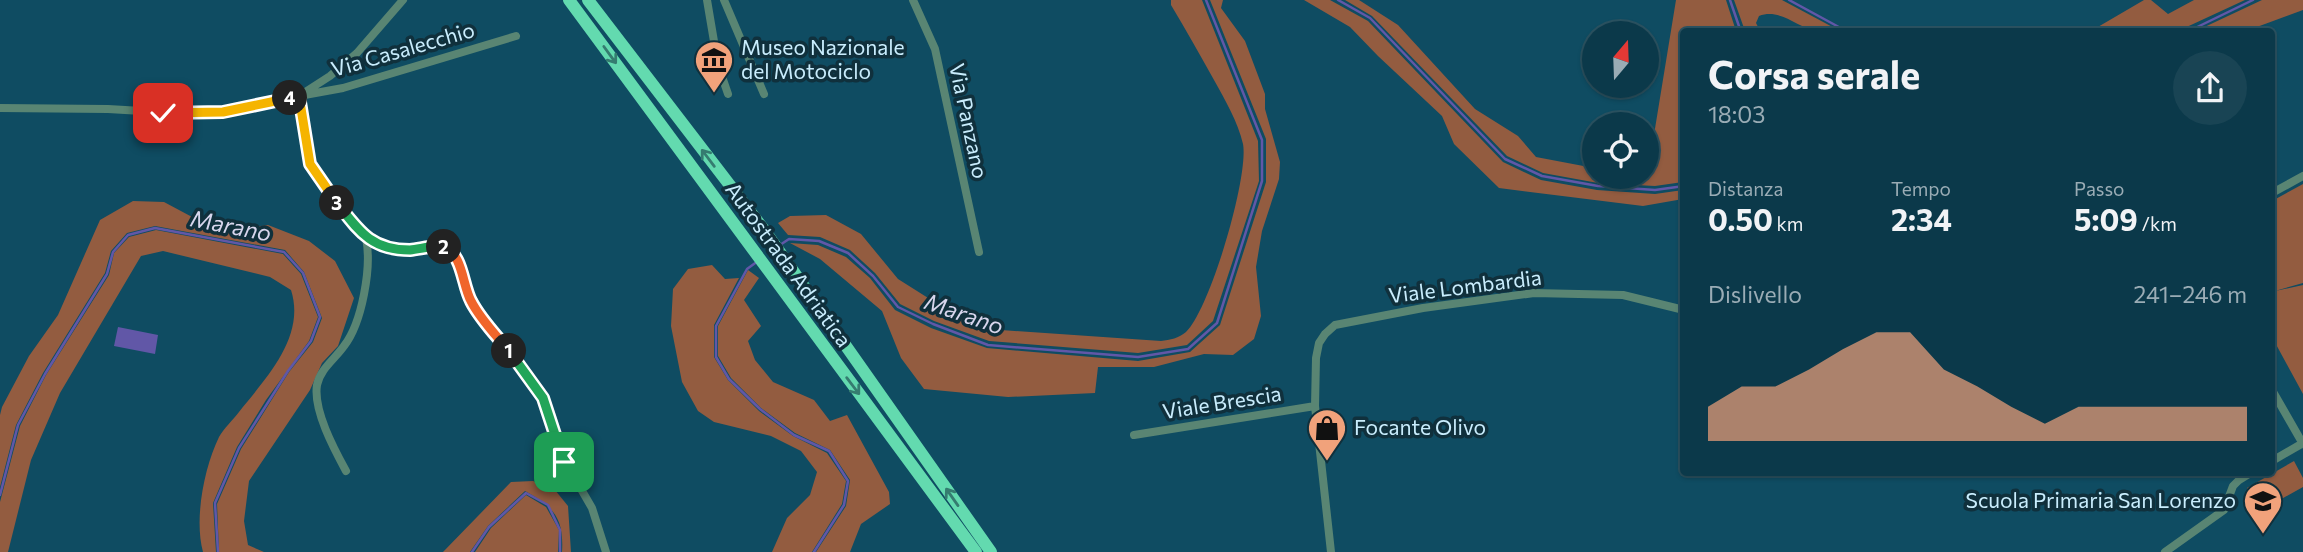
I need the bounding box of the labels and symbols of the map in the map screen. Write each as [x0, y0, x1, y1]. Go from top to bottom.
street label: Via Casalecchio [328, 16, 477, 81]
north arrow [1582, 21, 1659, 98]
place label: Museo Nazionale del Motociclo [741, 34, 905, 83]
museum icon: Museo Nazionale del Motociclo [693, 39, 735, 94]
one-way arrow [603, 45, 617, 64]
street label: Via Panzano [945, 61, 994, 181]
pin: 4 [272, 80, 308, 116]
pin [133, 83, 193, 143]
one-way arrow [701, 149, 716, 167]
street label: Autostrada Adriatica [721, 177, 857, 351]
pin: 3 [320, 186, 354, 220]
water label: Marano [188, 203, 274, 247]
pin: 2 [426, 230, 462, 264]
street label: Viale Lombardia [1387, 264, 1543, 307]
water label: Marano [921, 287, 1008, 340]
pin: 1 [491, 334, 526, 368]
one-way arrow [845, 376, 860, 395]
street label: Viale Brescia [1160, 380, 1283, 423]
shop icon: Focante Olivo [1306, 407, 1348, 462]
place label: Focante Olivo [1354, 414, 1486, 439]
pin [534, 432, 594, 492]
school or university icon: Scuola Primaria San Lorenzo [2242, 480, 2284, 535]
place label: Scuola Primaria San Lorenzo [1966, 487, 2236, 512]
one-way arrow [944, 488, 959, 507]

